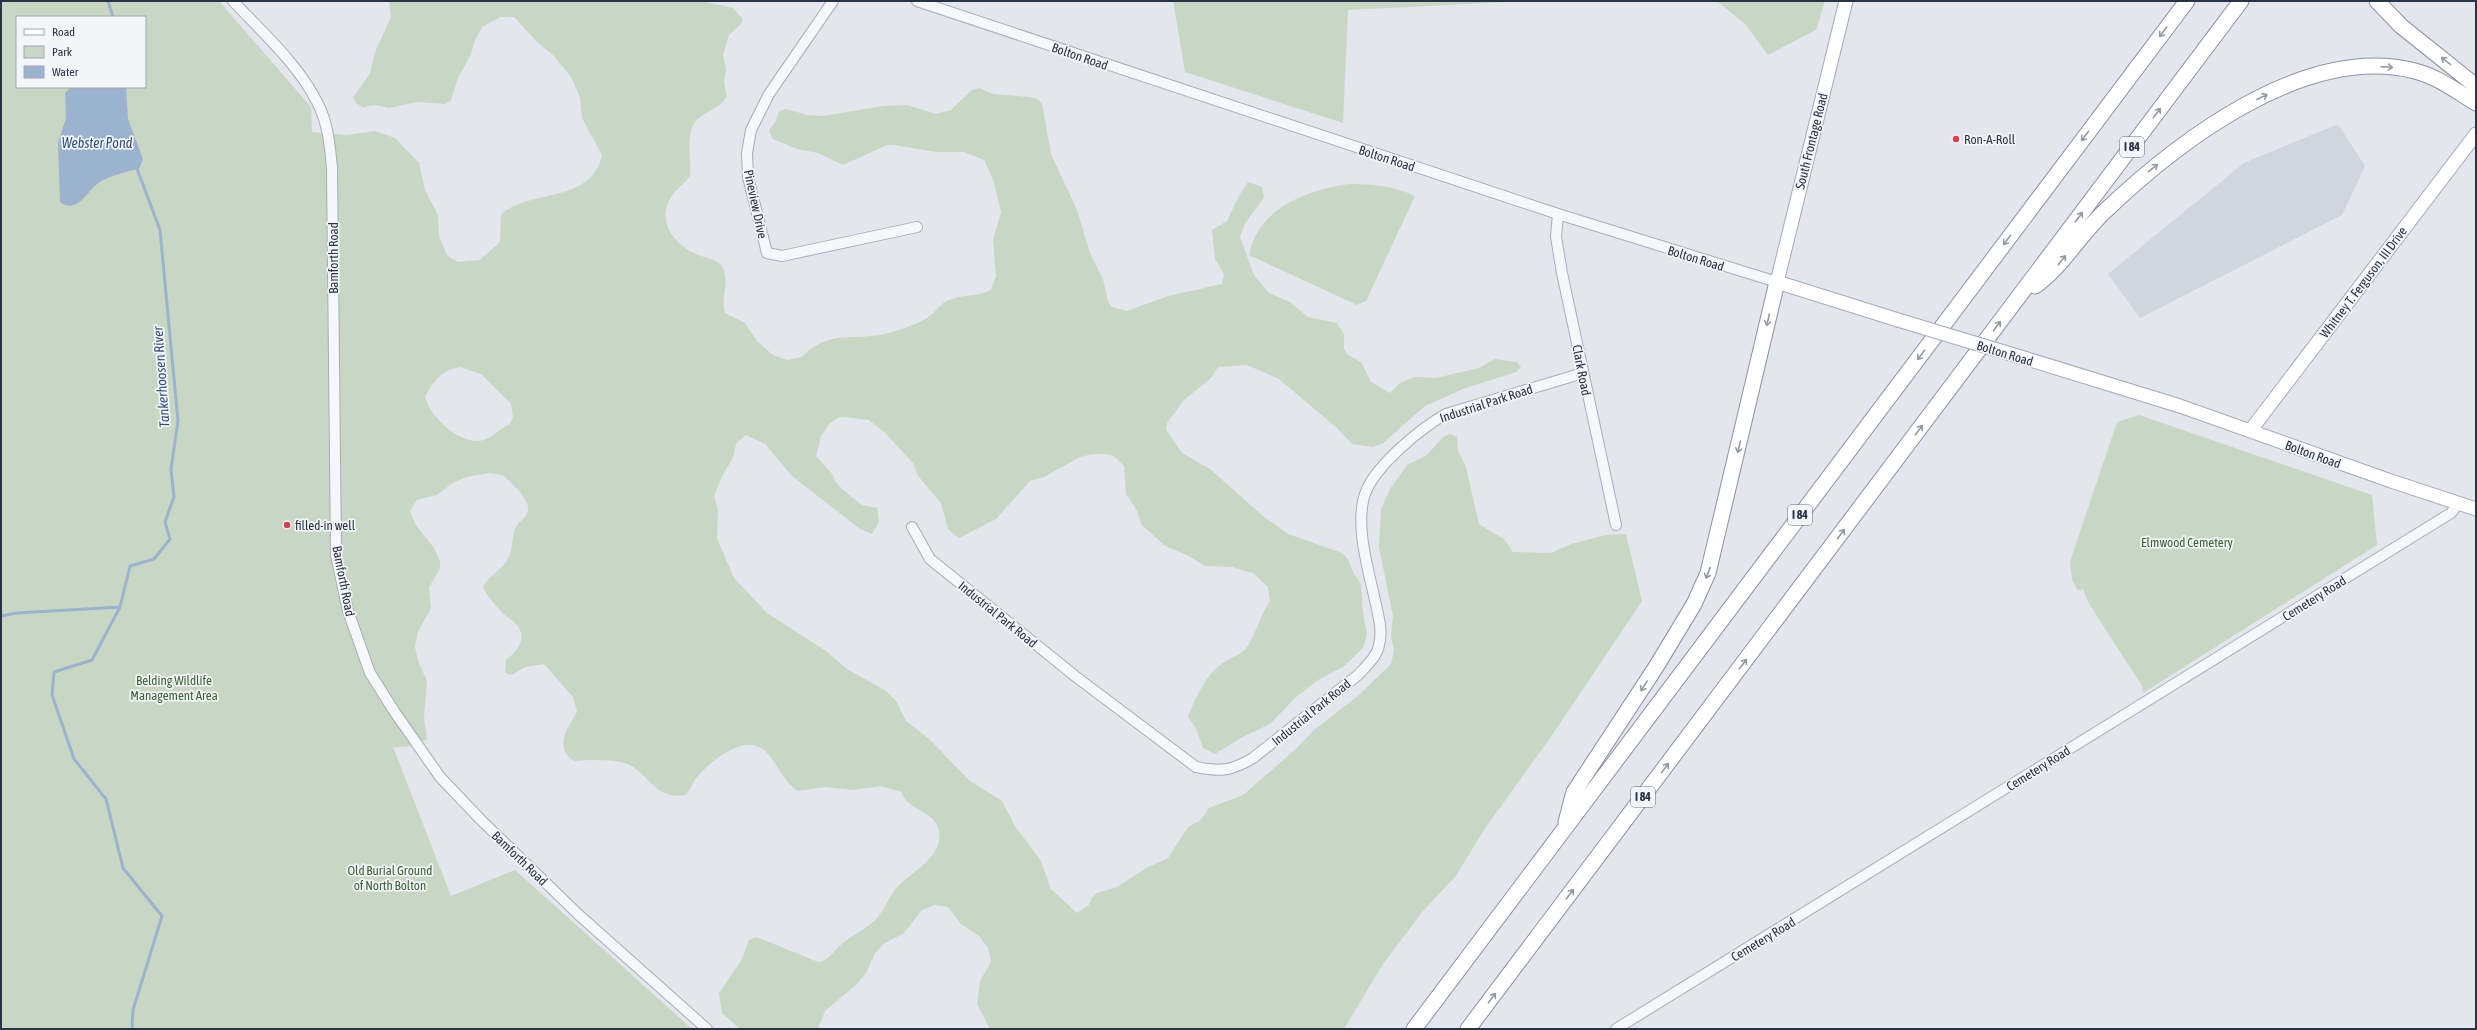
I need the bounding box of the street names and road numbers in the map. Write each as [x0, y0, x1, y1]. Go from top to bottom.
street label: Bolton Road [1050, 40, 1110, 73]
street label: South Frontage Road [1792, 92, 1831, 191]
road number: I 84 [2120, 137, 2144, 157]
street label: Bolton Road [1357, 142, 1417, 175]
street label: Pineview Drive [741, 168, 770, 240]
street label: Bamforth Road [326, 222, 341, 294]
street label: Whitney T. Ferguson, III Drive [2317, 224, 2410, 341]
street label: Bolton Road [1666, 243, 1726, 274]
street label: Bolton Road [1975, 338, 2035, 369]
street label: Clark Road [1569, 343, 1594, 397]
street label: Industrial Park Road [1438, 381, 1535, 426]
street label: Bolton Road [2283, 437, 2343, 471]
road number: I 84 [1788, 505, 1812, 525]
street label: Bamforth Road [329, 545, 358, 618]
street label: Cemetery Road [2280, 573, 2349, 624]
street label: Industrial Park Road [955, 578, 1040, 651]
street label: Industrial Park Road [1269, 676, 1354, 749]
street label: Cemetery Road [2004, 743, 2073, 794]
road number: I 84 [1631, 787, 1655, 807]
street label: Bamforth Road [489, 828, 551, 889]
street label: Cemetery Road [1728, 914, 1798, 964]

